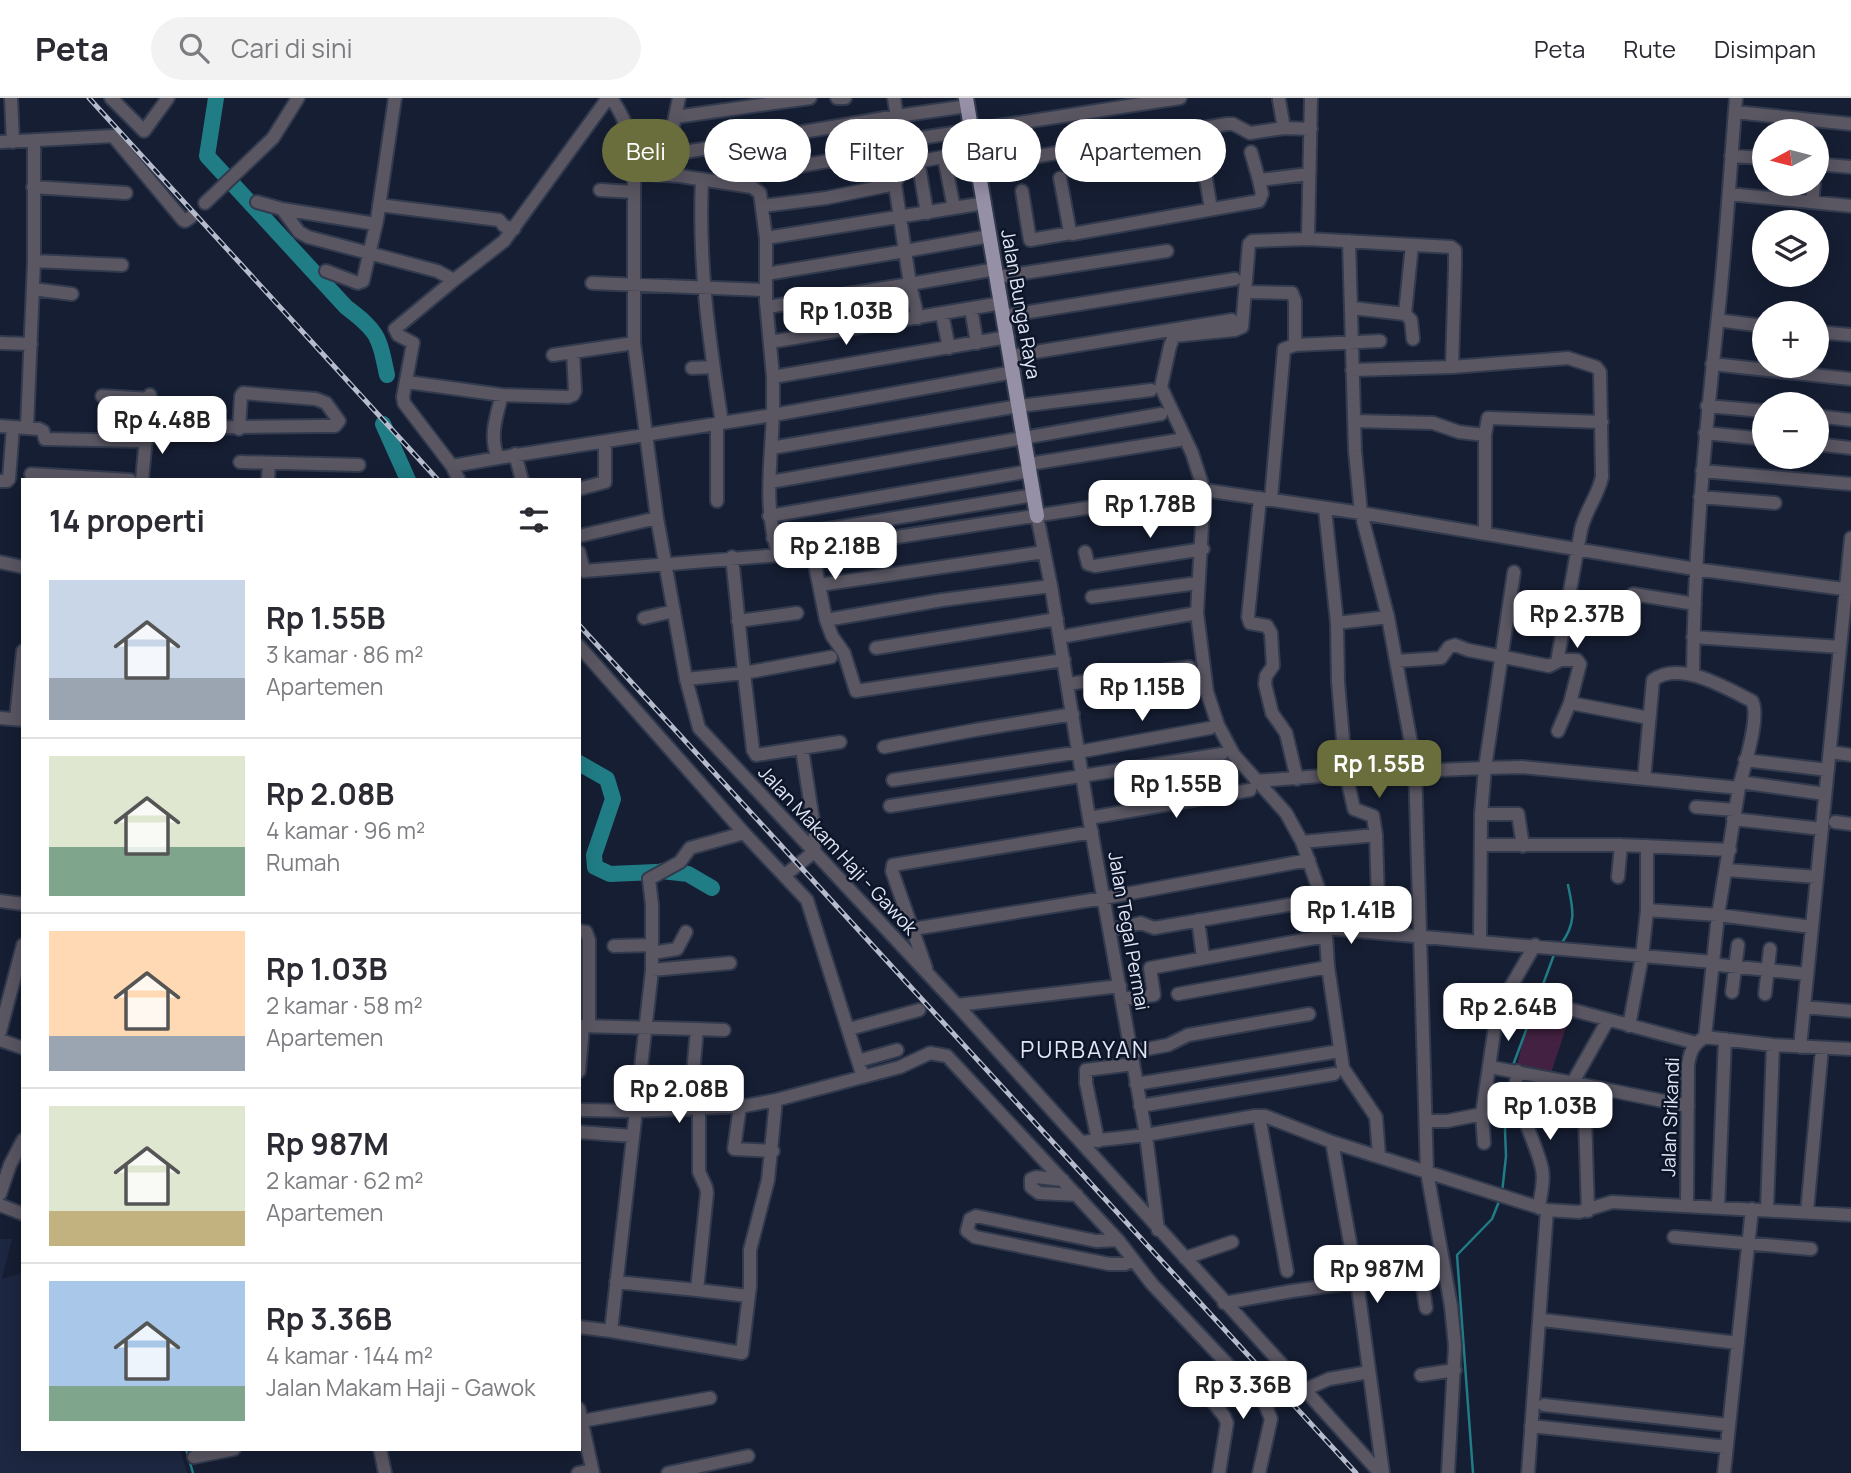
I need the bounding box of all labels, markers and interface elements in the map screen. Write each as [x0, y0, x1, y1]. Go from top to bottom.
search box [151, 17, 641, 80]
text: Peta [35, 26, 109, 71]
icon: search [175, 29, 213, 67]
text: Cari di sini [231, 30, 353, 66]
text: Peta [1534, 32, 1585, 65]
text: Rute [1623, 32, 1676, 65]
text: Disimpan [1714, 32, 1816, 65]
chip: Beli [602, 119, 690, 182]
chip: Sewa [704, 119, 811, 182]
chip: Filter [825, 119, 928, 182]
chip: Baru [942, 119, 1041, 182]
chip: Apartemen [1055, 119, 1226, 182]
north arrow [1752, 119, 1829, 196]
map controls [1752, 119, 1829, 469]
button: layers [1752, 210, 1829, 287]
street label: Jalan Bunga Raya [995, 227, 1047, 381]
pin: Rp 1.03B [774, 288, 918, 347]
text: Rp 1.03B [799, 294, 893, 326]
button: + [1752, 301, 1829, 378]
button: − [1752, 392, 1829, 469]
pin: Rp 4.48B [90, 396, 234, 456]
text: Rp 4.48B [113, 403, 211, 435]
pin: Rp 1.78B [1078, 480, 1222, 540]
text: Rp 1.78B [1105, 487, 1195, 519]
text: 14 properti [49, 500, 205, 541]
icon: filters [515, 501, 553, 539]
pin: Rp 2.18B [763, 522, 907, 582]
text: Rp 2.18B [790, 529, 880, 561]
pin: Rp 2.37B [1505, 590, 1649, 650]
text: Rp 1.55B [266, 597, 385, 638]
text: Rp 2.37B [1530, 597, 1624, 629]
icon: home [105, 608, 189, 692]
text: 3 kamar · 86 m² [266, 638, 423, 670]
pin: Rp 1.15B [1070, 664, 1214, 723]
text: Apartemen [266, 670, 383, 702]
text: Rp 1.15B [1099, 670, 1185, 702]
pin: Rp 1.55B [1307, 740, 1451, 800]
text: Rp 1.55B [1333, 747, 1425, 779]
street label: Jalan Makam Haji - Gawok [753, 760, 924, 941]
pin: Rp 1.55B [1104, 760, 1248, 820]
text: Rp 1.55B [1130, 767, 1222, 799]
text: Rp 2.08B [266, 773, 394, 814]
icon: home [105, 784, 189, 868]
text: 4 kamar · 96 m² [266, 814, 425, 846]
text: Rumah [266, 846, 340, 878]
street label: Jalan Tegal Permai [1102, 850, 1156, 1012]
pin: Rp 1.41B [1279, 886, 1423, 946]
text: Rp 1.41B [1307, 893, 1395, 925]
text: Rp 1.03B [266, 948, 387, 989]
icon: home [105, 959, 189, 1043]
pin: Rp 2.64B [1436, 984, 1580, 1043]
text: 2 kamar · 58 m² [266, 989, 423, 1021]
text: Rp 2.64B [1459, 990, 1557, 1022]
text: Apartemen [266, 1021, 383, 1053]
district label: PURBAYAN [1020, 1033, 1150, 1065]
street label: Jalan Srikandi [1655, 1057, 1685, 1177]
pin: Rp 2.08B [607, 1066, 751, 1125]
text: Rp 2.08B [630, 1072, 728, 1104]
pin: Rp 1.03B [1478, 1082, 1622, 1142]
text: Rp 1.03B [1503, 1089, 1597, 1121]
text: Rp 987M [266, 1123, 389, 1164]
icon: home [105, 1134, 189, 1218]
text: 2 kamar · 62 m² [266, 1164, 424, 1196]
text: Apartemen [266, 1196, 383, 1228]
pin: Rp 987M [1312, 1246, 1442, 1305]
text: Rp 987M [1330, 1252, 1424, 1284]
text: Rp 3.36B [266, 1298, 392, 1339]
icon: home [105, 1309, 189, 1393]
text: 4 kamar · 144 m² [266, 1339, 433, 1371]
pin: Rp 3.36B [1171, 1362, 1315, 1421]
text: Rp 3.36B [1195, 1368, 1291, 1400]
text: Jalan Makam Haji - Gawok [266, 1371, 536, 1403]

